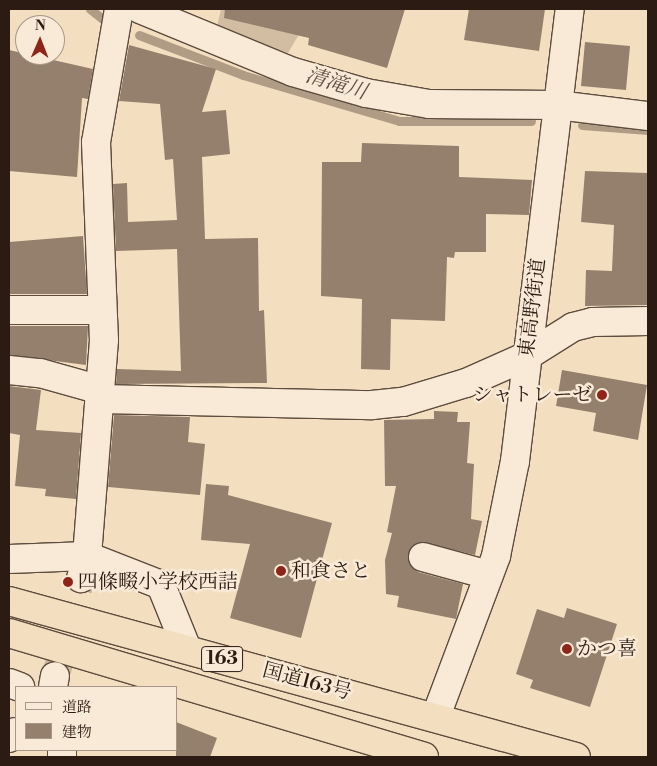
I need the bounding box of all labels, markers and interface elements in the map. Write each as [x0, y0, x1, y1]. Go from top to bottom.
north arrow [15, 15, 65, 65]
text: N [35, 17, 46, 35]
water label: 清滝川 [302, 63, 370, 105]
street label: 東高野街道 [515, 257, 551, 359]
place label: シャトレーゼ [472, 383, 592, 407]
marker: シャトレーゼ [596, 389, 608, 401]
place label: 和食さと [291, 559, 371, 583]
marker: 和食さと [275, 565, 287, 577]
place label: 四條畷小学校西詰 [78, 570, 238, 594]
marker: 四條畷小学校西詰 [62, 576, 74, 588]
place label: かつ喜 [577, 637, 637, 661]
road number: 163 [201, 642, 243, 676]
marker: かつ喜 [561, 643, 573, 655]
street label: 国道163号 [260, 659, 354, 705]
legend [15, 686, 178, 751]
text: 道路 [62, 698, 92, 717]
text: 建物 [62, 723, 92, 742]

